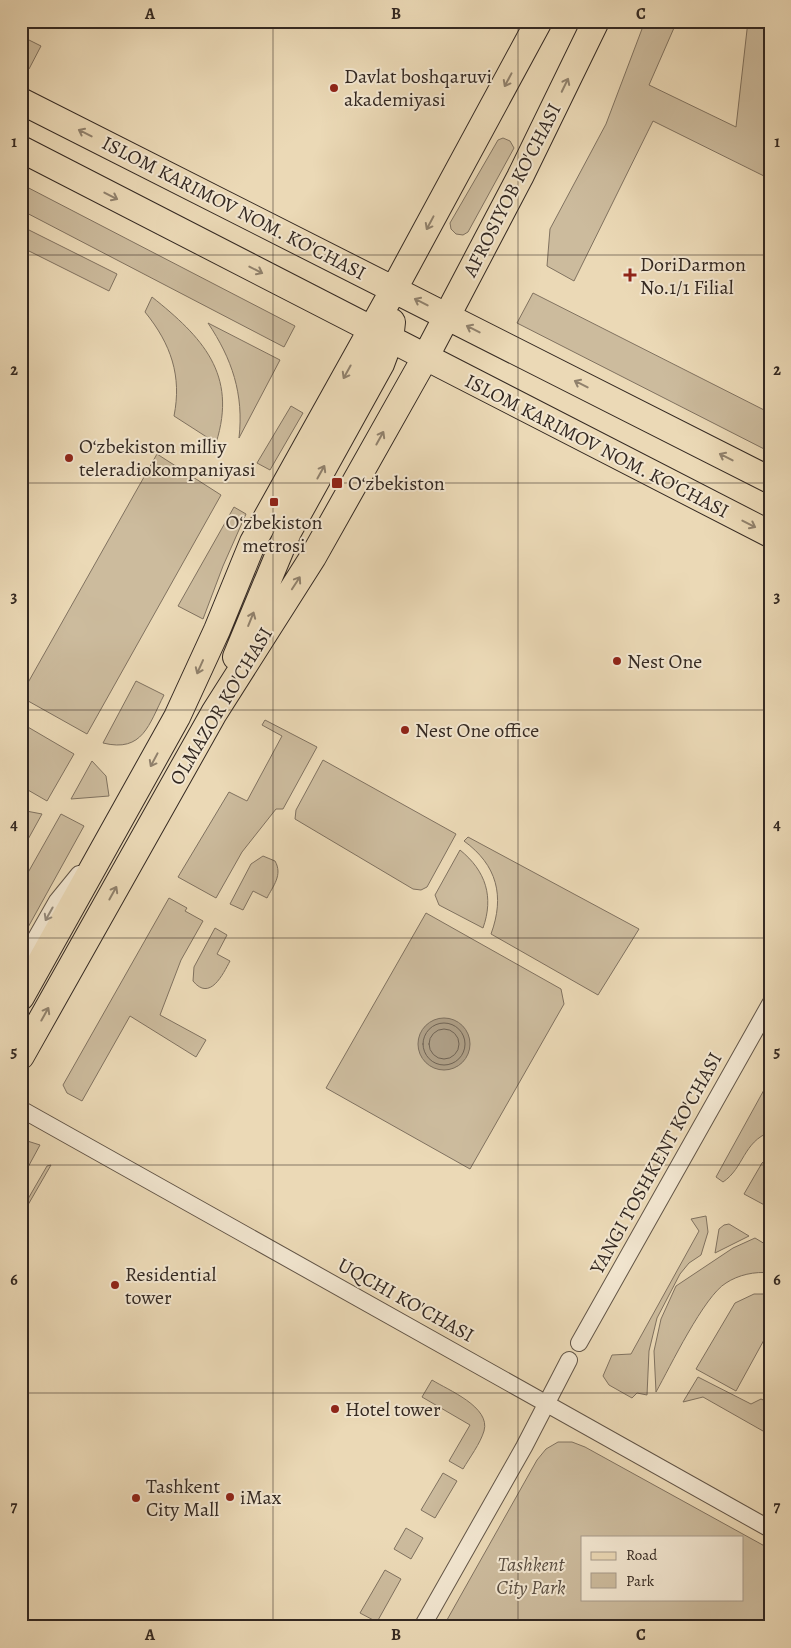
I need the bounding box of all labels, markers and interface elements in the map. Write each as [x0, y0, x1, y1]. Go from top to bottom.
text: A [144, 3, 156, 25]
text: B [391, 3, 401, 25]
text: C [636, 3, 646, 25]
place label: Davlat boshqaruvi akademiyasi [344, 63, 492, 113]
one-way arrow [502, 72, 512, 86]
one-way arrow [560, 78, 570, 93]
marker: Davlat boshqaruvi akademiyasi [328, 82, 340, 94]
street label: AFROSIYOB KO'CHASI [456, 99, 568, 282]
one-way arrow [78, 128, 93, 137]
street label: ISLOM KARIMOV NOM. KO'CHASI [97, 129, 371, 287]
text: 1 [11, 131, 17, 153]
text: 1 [774, 131, 780, 153]
one-way arrow [103, 192, 118, 201]
one-way arrow [425, 215, 435, 229]
place label: DoriDarmon No.1/1 Filial [640, 251, 746, 301]
one-way arrow [248, 265, 263, 275]
marker: DoriDarmon No.1/1 Filial [624, 269, 636, 281]
one-way arrow [414, 297, 429, 306]
one-way arrow [466, 324, 481, 334]
text: 2 [10, 359, 18, 381]
text: 2 [773, 359, 781, 381]
one-way arrow [342, 365, 352, 380]
street label: ISLOM KARIMOV NOM. KO'CHASI [460, 367, 734, 525]
one-way arrow [574, 379, 589, 389]
one-way arrow [375, 431, 385, 446]
place label: Oʻzbekiston milliy teleradiokompaniyasi [79, 433, 256, 483]
marker: Oʻzbekiston milliy teleradiokompaniyasi [63, 452, 75, 464]
one-way arrow [719, 452, 734, 462]
one-way arrow [316, 465, 326, 480]
place label: Oʻzbekiston [348, 470, 445, 497]
marker: Oʻzbekiston [330, 476, 344, 490]
marker: Oʻzbekiston metrosi [268, 496, 280, 508]
place label: Oʻzbekiston metrosi [226, 509, 322, 559]
one-way arrow [741, 520, 756, 529]
one-way arrow [292, 577, 302, 591]
text: 3 [11, 586, 18, 608]
text: 3 [774, 586, 781, 608]
one-way arrow [247, 611, 256, 627]
street label: OLMAZOR KO'CHASI [163, 622, 279, 790]
place label: Nest One [627, 648, 702, 675]
marker: Nest One [611, 655, 623, 667]
one-way arrow [195, 659, 205, 674]
place label: Nest One office [415, 717, 539, 744]
marker: Nest One office [399, 724, 411, 736]
one-way arrow [149, 753, 159, 768]
text: 4 [10, 814, 18, 836]
text: 4 [773, 814, 781, 836]
one-way arrow [108, 885, 118, 900]
one-way arrow [44, 906, 54, 920]
one-way arrow [40, 1006, 50, 1021]
text: 5 [11, 1041, 18, 1063]
text: 5 [774, 1041, 781, 1063]
street label: YANGI TOSHKENT KO'CHASI [583, 1047, 728, 1280]
street label: UQCHI KO'CHASI [333, 1251, 479, 1349]
place label: Residential tower [125, 1261, 216, 1311]
text: 6 [10, 1269, 18, 1291]
text: 6 [773, 1269, 781, 1291]
marker: Residential tower [109, 1279, 121, 1291]
place label: Hotel tower [345, 1396, 441, 1423]
marker: Hotel tower [329, 1403, 341, 1415]
place label: Tashkent City Mall [146, 1473, 220, 1523]
place label: iMax [240, 1484, 282, 1511]
marker: iMax [224, 1491, 236, 1503]
marker: Tashkent City Mall [130, 1492, 142, 1504]
text: 7 [11, 1496, 18, 1518]
text: 7 [774, 1496, 781, 1518]
legend [581, 1536, 744, 1600]
text: Road [626, 1545, 658, 1565]
park label: Tashkent City Park [496, 1551, 566, 1601]
text: Park [626, 1571, 655, 1591]
text: A [144, 1624, 156, 1646]
text: B [391, 1624, 401, 1646]
text: C [636, 1624, 646, 1646]

